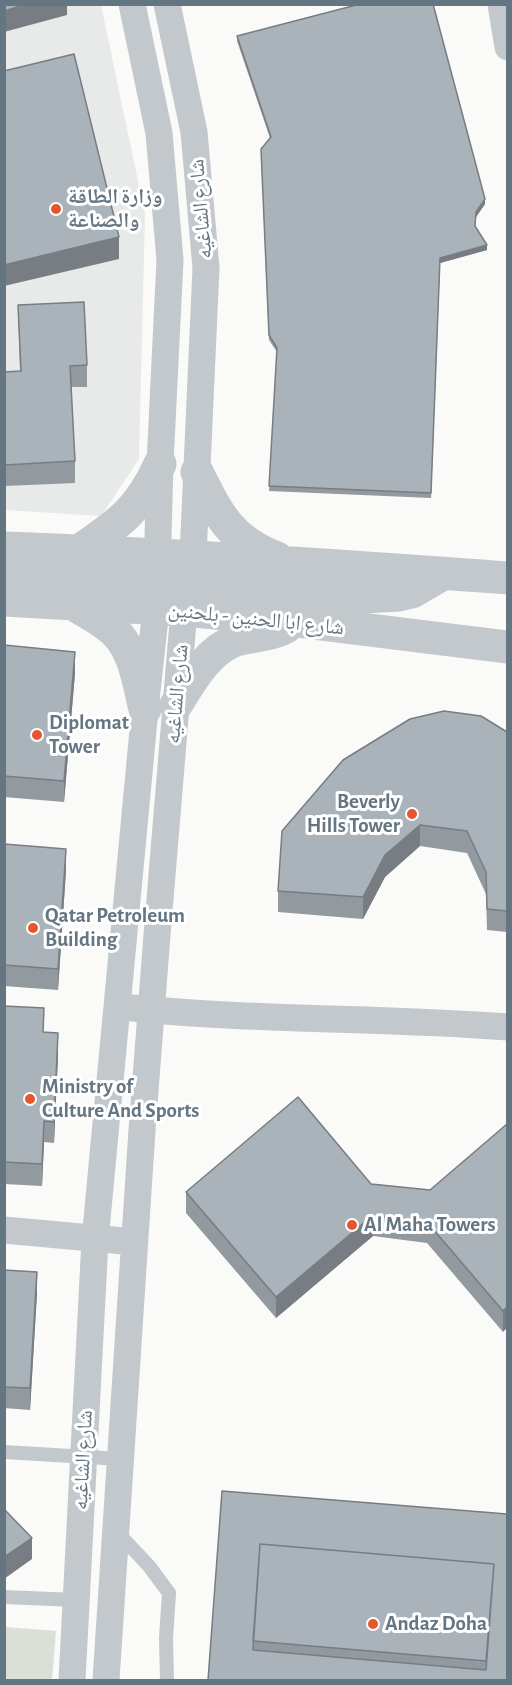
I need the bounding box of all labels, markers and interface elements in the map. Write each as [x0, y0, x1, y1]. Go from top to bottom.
street label: شارع الشاغيه [184, 158, 218, 260]
place label: وزارة الطاقة والصناعة [68, 184, 162, 234]
marker: وزارة الطاقة والصناعة [49, 202, 63, 216]
street label: شارع ابا الحنين - بلحنين [167, 597, 345, 641]
street label: شارع الشاغيه [160, 643, 194, 745]
place label: Diplomat Tower [49, 710, 129, 760]
marker: Diplomat Tower [30, 728, 44, 742]
place label: Beverly Hills Tower [307, 789, 400, 839]
marker: Beverly Hills Tower [405, 807, 419, 821]
place label: Qatar Petroleum Building [45, 903, 185, 953]
marker: Qatar Petroleum Building [26, 921, 40, 935]
place label: Ministry of Culture And Sports [42, 1074, 199, 1124]
marker: Ministry of Culture And Sports [23, 1092, 37, 1106]
place label: Al Maha Towers [364, 1212, 496, 1238]
marker: Al Maha Towers [345, 1218, 359, 1232]
street label: شارع الشاغيه [68, 1410, 98, 1510]
place label: Andaz Doha [385, 1611, 487, 1637]
marker: Andaz Doha [366, 1617, 380, 1631]

